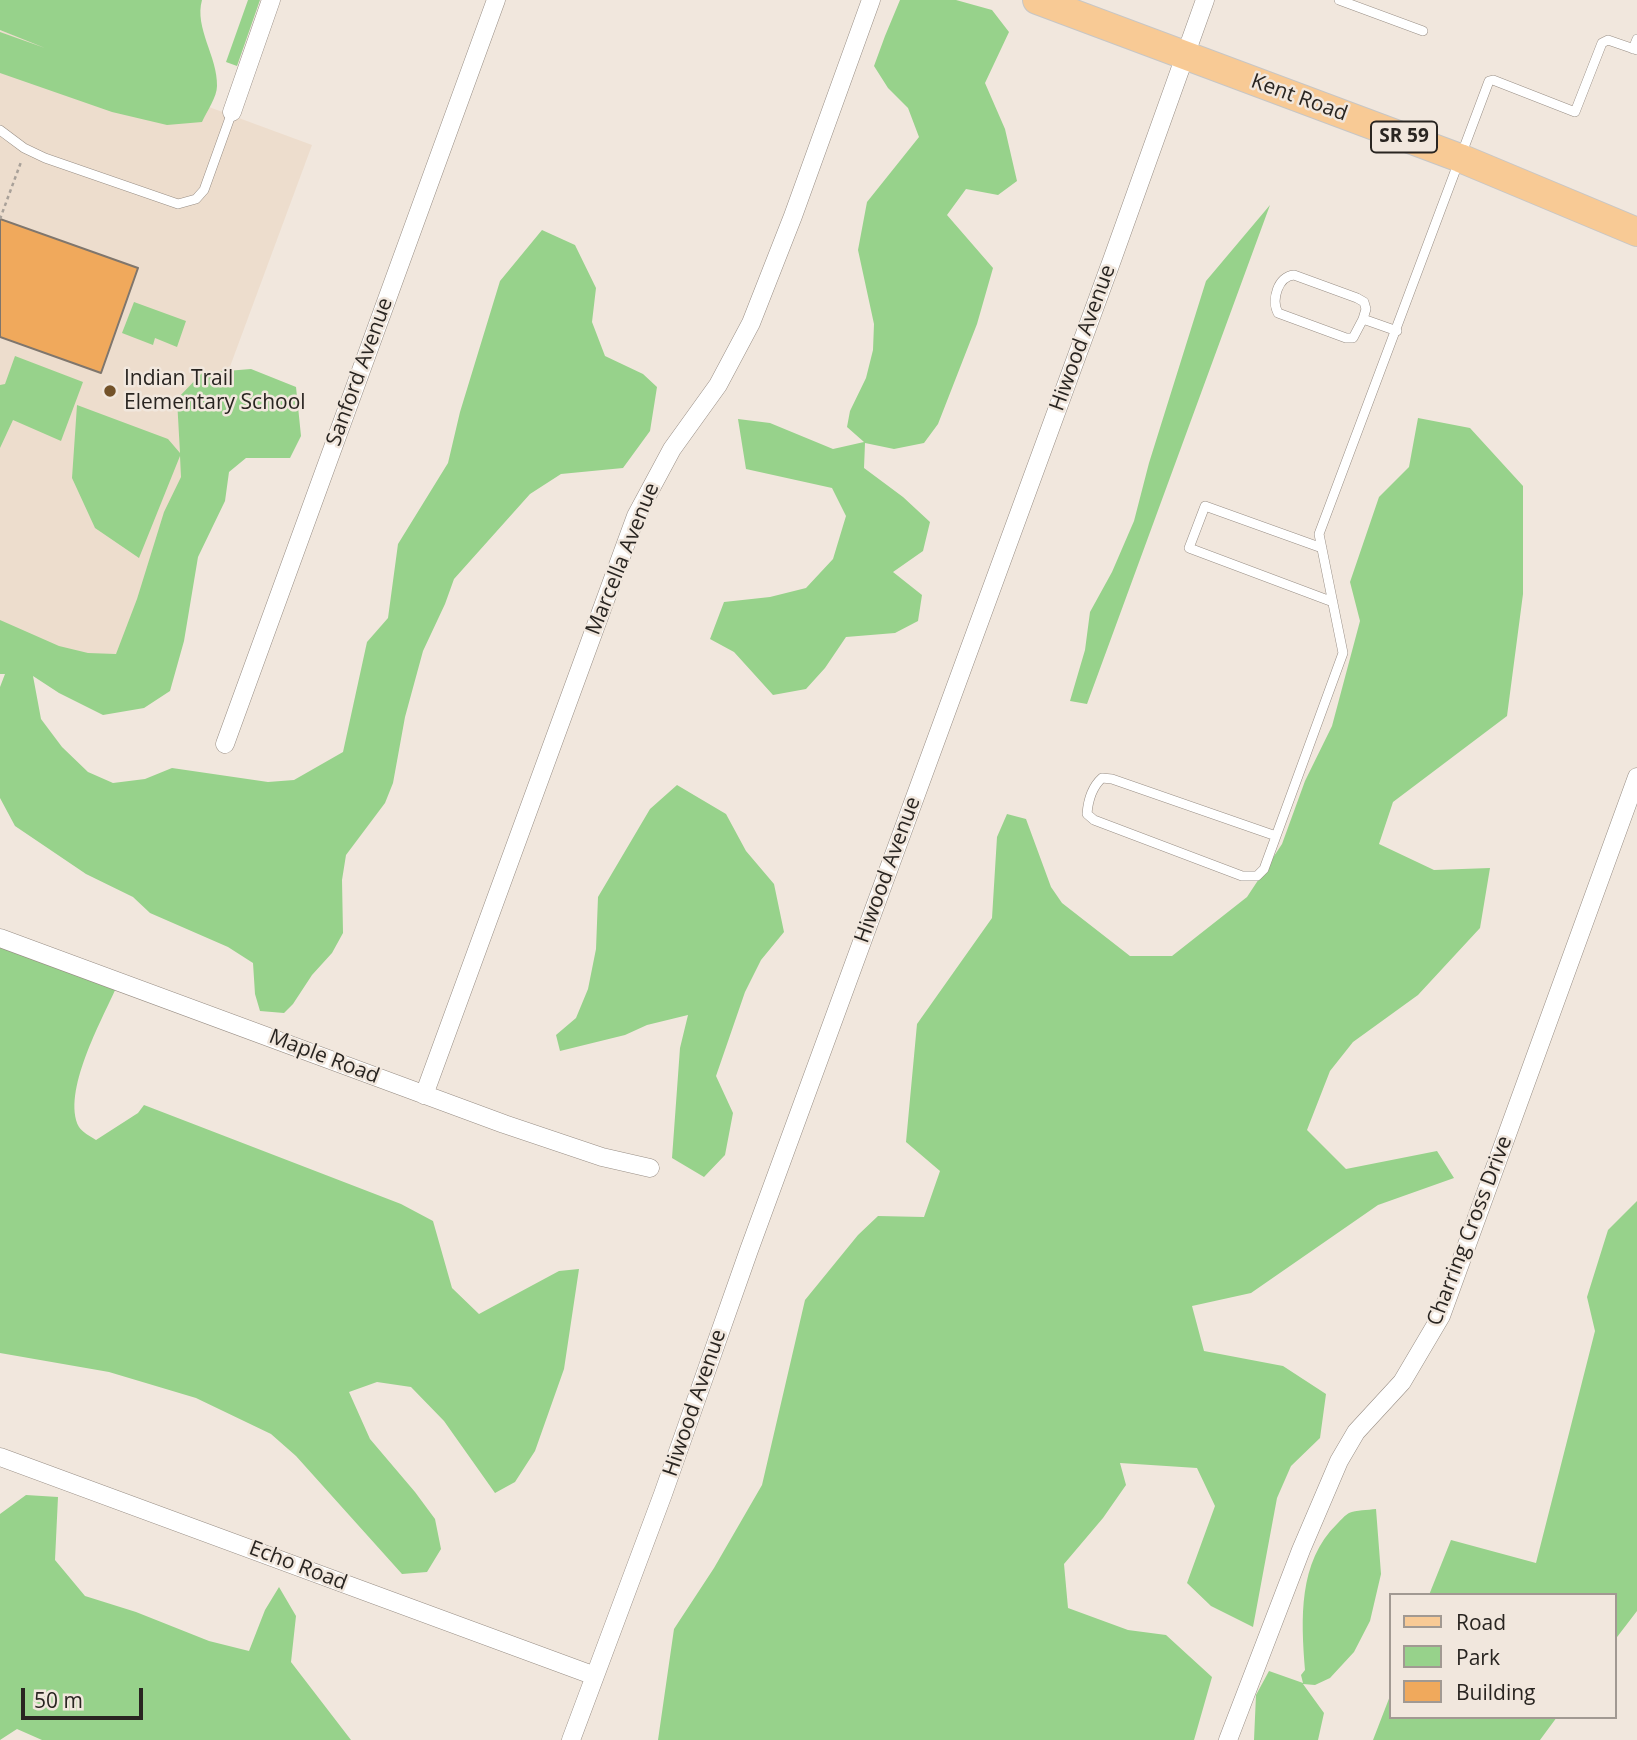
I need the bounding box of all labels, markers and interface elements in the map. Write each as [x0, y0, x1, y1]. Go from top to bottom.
street label: Kent Road [1247, 69, 1351, 127]
road number: SR 59 [1371, 122, 1437, 153]
street label: Hiwood Avenue [1045, 261, 1121, 415]
street label: Sanford Avenue [322, 295, 398, 449]
place label: Indian Trail Elementary School [124, 366, 306, 416]
marker: Indian Trail Elementary School [102, 383, 118, 399]
street label: Marcella Avenue [581, 479, 665, 639]
street label: Hiwood Avenue [850, 793, 926, 947]
street label: Maple Road [265, 1024, 383, 1090]
street label: Charring Cross Drive [1422, 1133, 1518, 1329]
street label: Hiwood Avenue [658, 1326, 732, 1480]
street label: Echo Road [245, 1536, 351, 1596]
legend [1388, 1593, 1616, 1719]
text: Road [1456, 1608, 1506, 1636]
text: Park [1456, 1643, 1500, 1671]
scale bar [24, 1674, 147, 1718]
text: Building [1456, 1678, 1535, 1706]
text: 50 m [34, 1686, 83, 1714]

